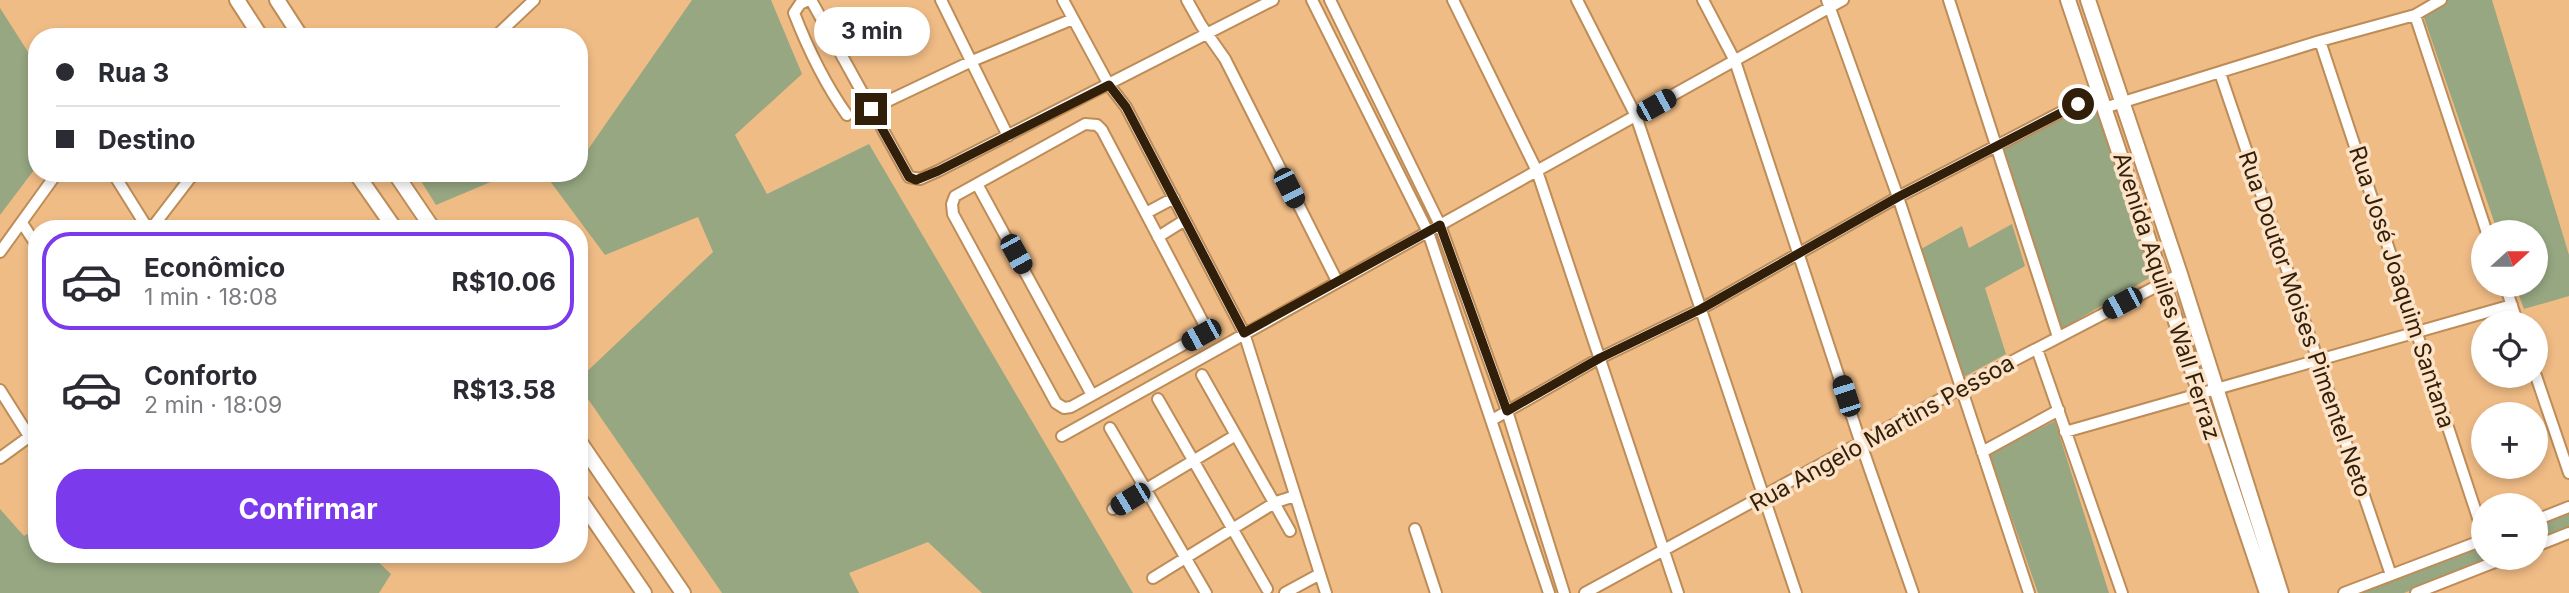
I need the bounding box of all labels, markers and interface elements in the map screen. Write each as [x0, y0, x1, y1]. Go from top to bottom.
callout: 3 min [813, 7, 929, 56]
text: 3 min [841, 17, 903, 45]
text: Rua 3 [98, 57, 169, 88]
car [1633, 86, 1680, 124]
route start [2062, 88, 2094, 120]
route end [855, 93, 887, 125]
text: Destino [98, 124, 196, 155]
street label: Rua José Joaquim Santana [2343, 142, 2461, 432]
street label: Rua Doutor Moises Pimentel Neto [2232, 147, 2378, 501]
street label: Avenida Aquiles Wall Ferraz [2107, 149, 2227, 443]
car [1271, 165, 1308, 211]
north arrow [2471, 220, 2548, 298]
map controls [2471, 220, 2548, 570]
car [997, 231, 1036, 277]
icon: car [60, 250, 123, 313]
text: Econômico [144, 252, 285, 283]
text: R$10.06 [452, 266, 556, 297]
text: 1 min · 18:08 [144, 283, 278, 311]
car [2099, 284, 2146, 322]
button: locate [2471, 311, 2548, 388]
car [1178, 316, 1225, 354]
street label: Rua Angelo Martins Pessoa [1745, 349, 2019, 517]
icon: car [60, 358, 123, 421]
text: Conforto [144, 360, 257, 391]
car [1830, 373, 1863, 419]
text: R$13.58 [452, 374, 556, 405]
text: 2 min · 18:09 [144, 391, 282, 419]
button: + [2471, 402, 2548, 479]
button: Confirmar [56, 469, 560, 549]
car [1107, 479, 1154, 519]
button: − [2471, 493, 2548, 570]

